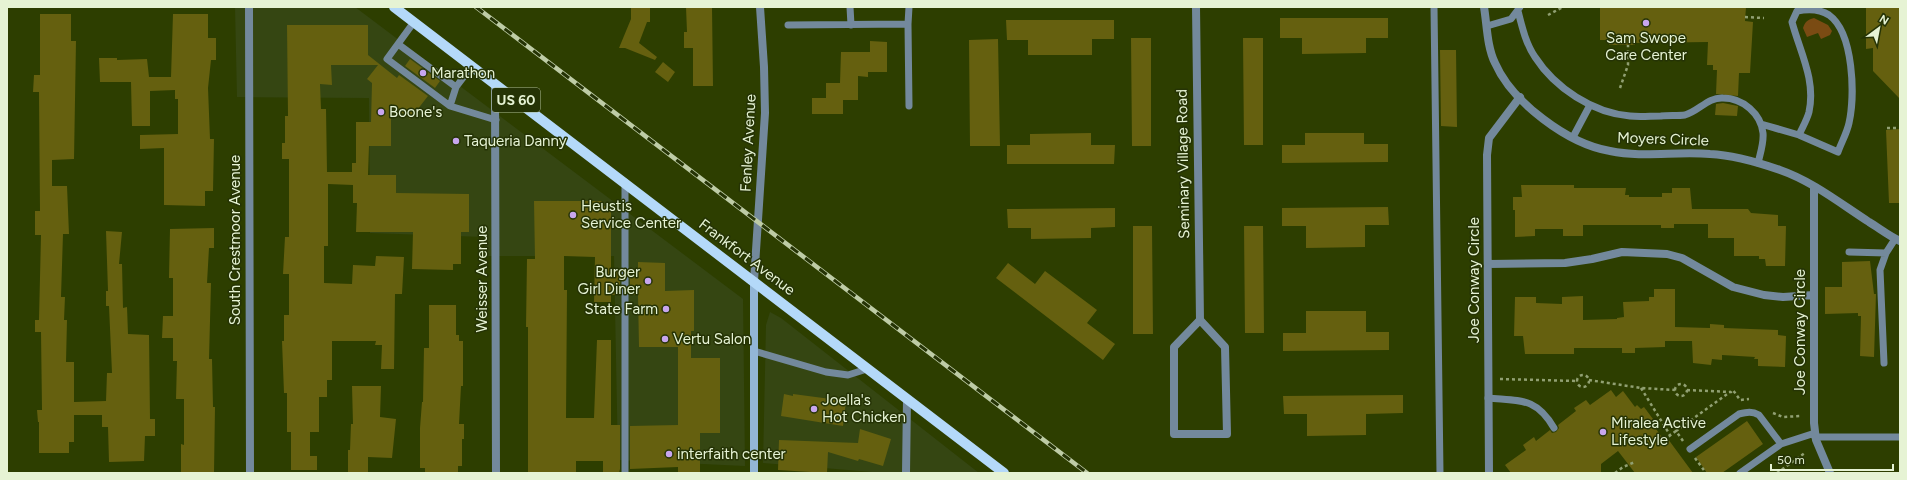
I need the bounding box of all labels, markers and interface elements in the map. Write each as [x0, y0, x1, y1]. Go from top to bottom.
north arrow [1859, 8, 1899, 48]
text: N [1877, 12, 1891, 28]
marker: Sam Swope Care Center [1641, 18, 1651, 28]
place label: Sam Swope Care Center [1605, 29, 1687, 64]
place label: Marathon [431, 64, 495, 82]
marker: Marathon [418, 68, 428, 78]
road number: US 60 [492, 88, 540, 112]
street label: Seminary Village Road [1173, 89, 1193, 239]
street label: Fenley Avenue [736, 93, 760, 193]
place label: Boone's [389, 103, 442, 121]
marker: Boone's [376, 107, 386, 117]
street label: Moyers Circle [1617, 128, 1709, 150]
place label: Taqueria Danny [464, 132, 567, 150]
marker: Taqueria Danny [451, 136, 461, 146]
street label: South Crestmoor Avenue [226, 155, 244, 325]
place label: Heustis Service Center [581, 197, 681, 232]
marker: Heustis Service Center [568, 210, 578, 220]
street label: Frankfort Avenue [695, 215, 799, 299]
street label: Joe Conway Circle [1465, 217, 1483, 343]
street label: Weisser Avenue [473, 225, 491, 333]
place label: Burger Girl Diner [578, 263, 640, 298]
street label: Joe Conway Circle [1791, 269, 1809, 395]
marker: Burger Girl Diner [643, 276, 653, 286]
place label: State Farm [584, 300, 658, 318]
marker: State Farm [661, 304, 671, 314]
place label: Vertu Salon [673, 330, 751, 348]
marker: Vertu Salon [660, 334, 670, 344]
place label: Joella's Hot Chicken [822, 391, 906, 426]
marker: Joella's Hot Chicken [809, 404, 819, 414]
place label: Miralea Active Lifestyle [1611, 414, 1706, 449]
marker: Miralea Active Lifestyle [1598, 427, 1608, 437]
place label: interfaith center [677, 445, 786, 463]
scale bar [1771, 446, 1893, 472]
marker: interfaith center [664, 449, 674, 459]
text: 50 m [1777, 453, 1805, 467]

